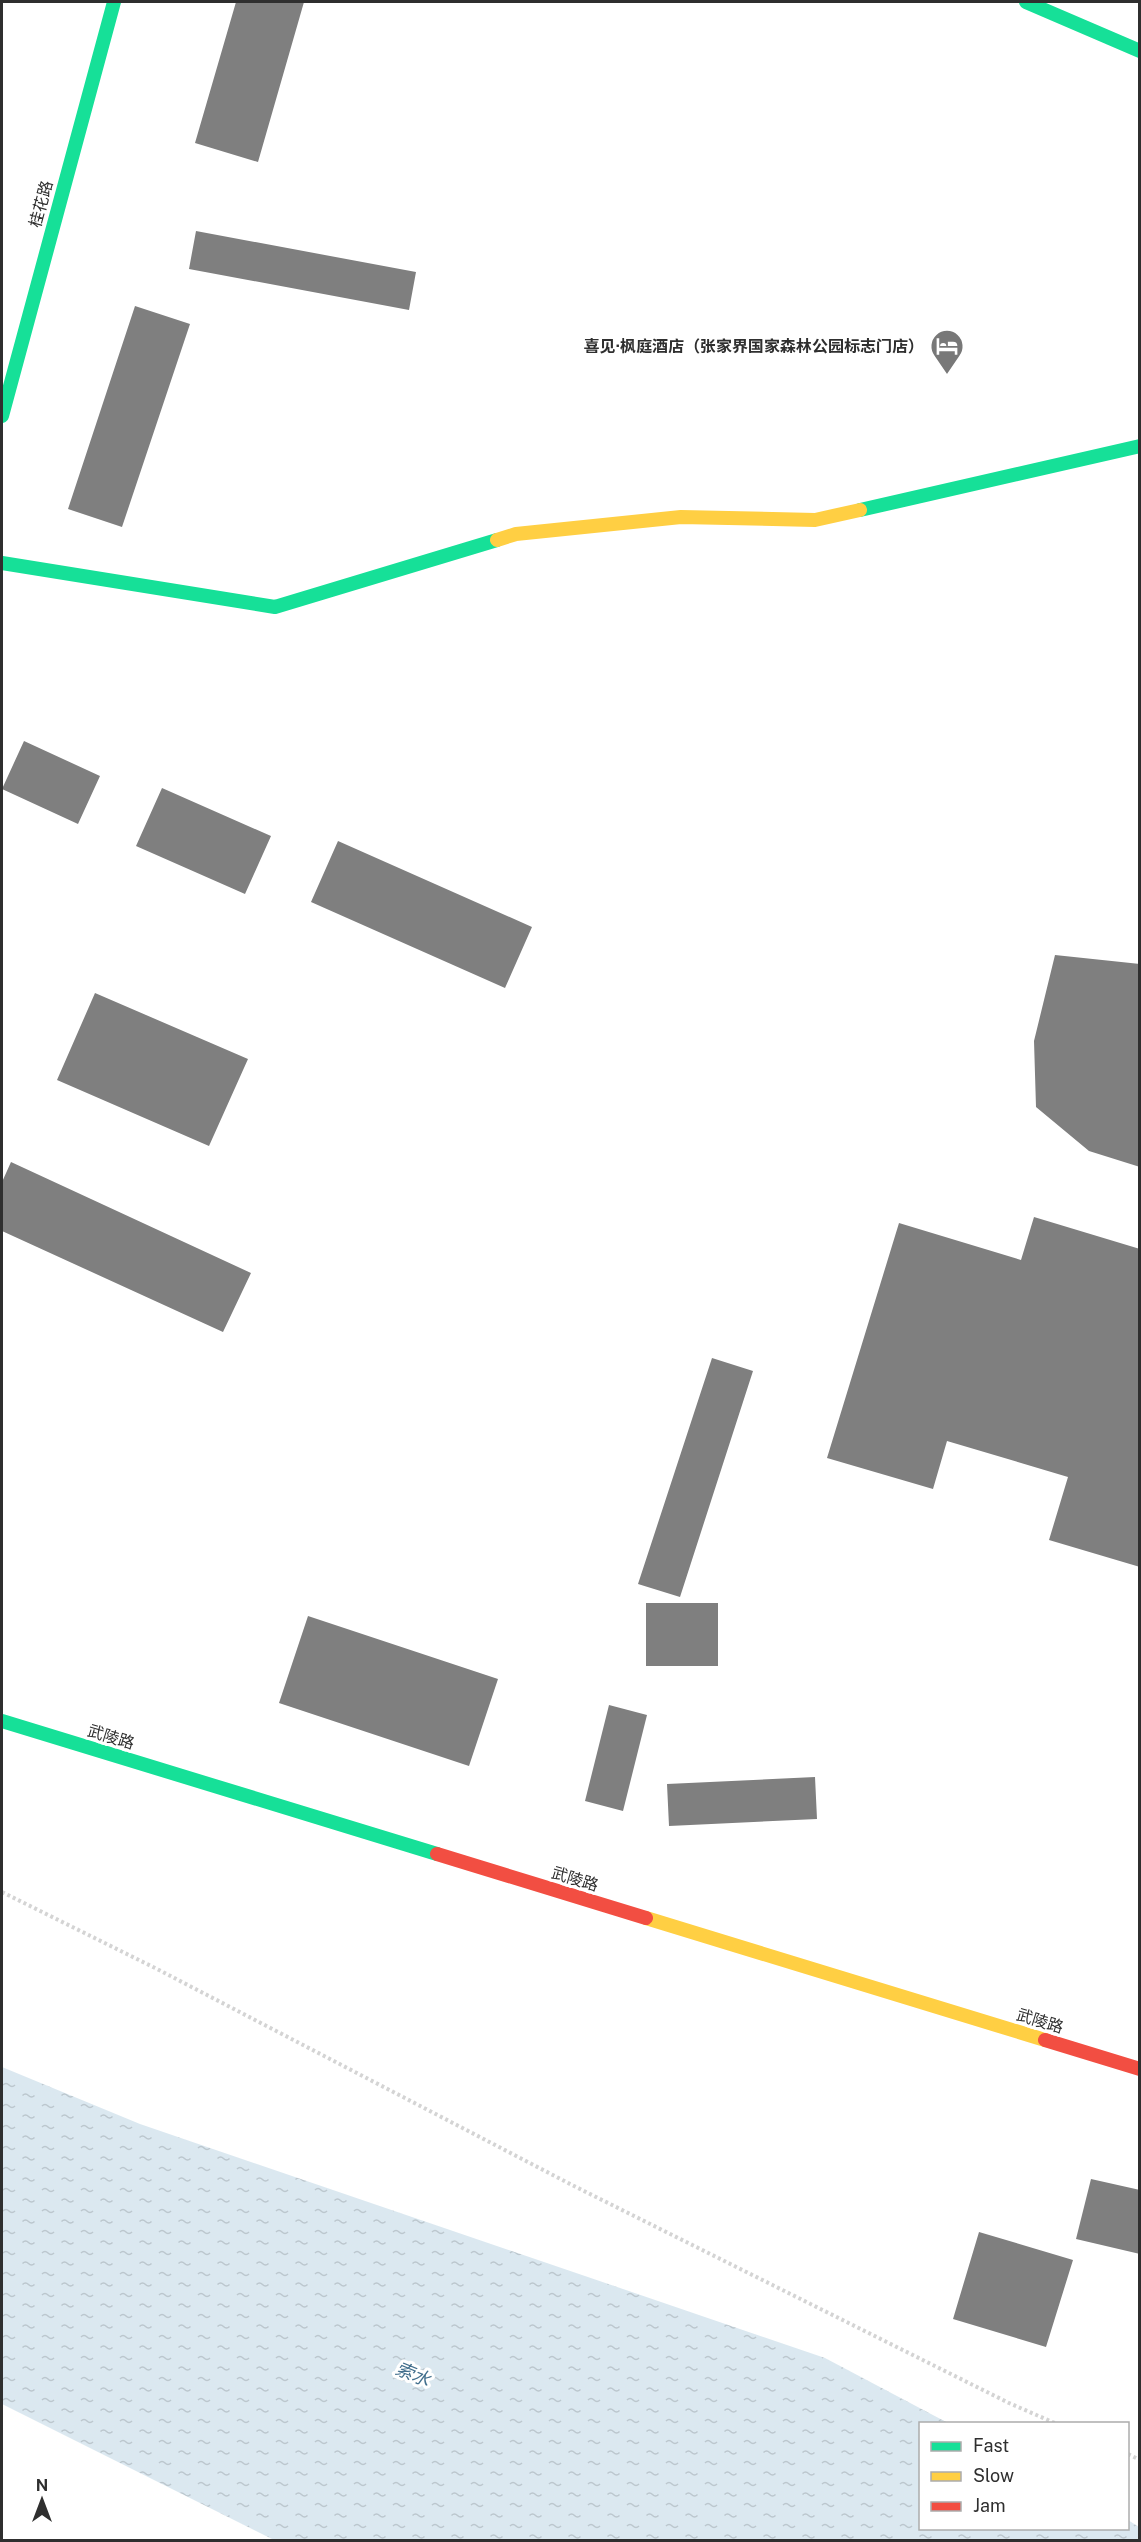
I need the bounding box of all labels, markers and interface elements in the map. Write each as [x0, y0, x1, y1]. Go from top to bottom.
street label: 桂花路 [26, 178, 56, 230]
hotel icon: 喜见·枫庭酒店（张家界国家森林公园标志门店） [929, 328, 965, 375]
place label: 喜见·枫庭酒店（张家界国家森林公园标志门店） [584, 337, 924, 356]
street label: 武陵路 [85, 1721, 137, 1753]
street label: 武陵路 [549, 1863, 601, 1895]
street label: 武陵路 [1014, 2005, 1066, 2037]
water label: 索水 [392, 2358, 435, 2391]
legend [919, 2422, 1129, 2530]
text: Fast [973, 2435, 1009, 2456]
text: Slow [973, 2465, 1014, 2486]
north arrow [12, 2470, 72, 2530]
text: N [36, 2476, 48, 2495]
text: Jam [973, 2495, 1006, 2516]

